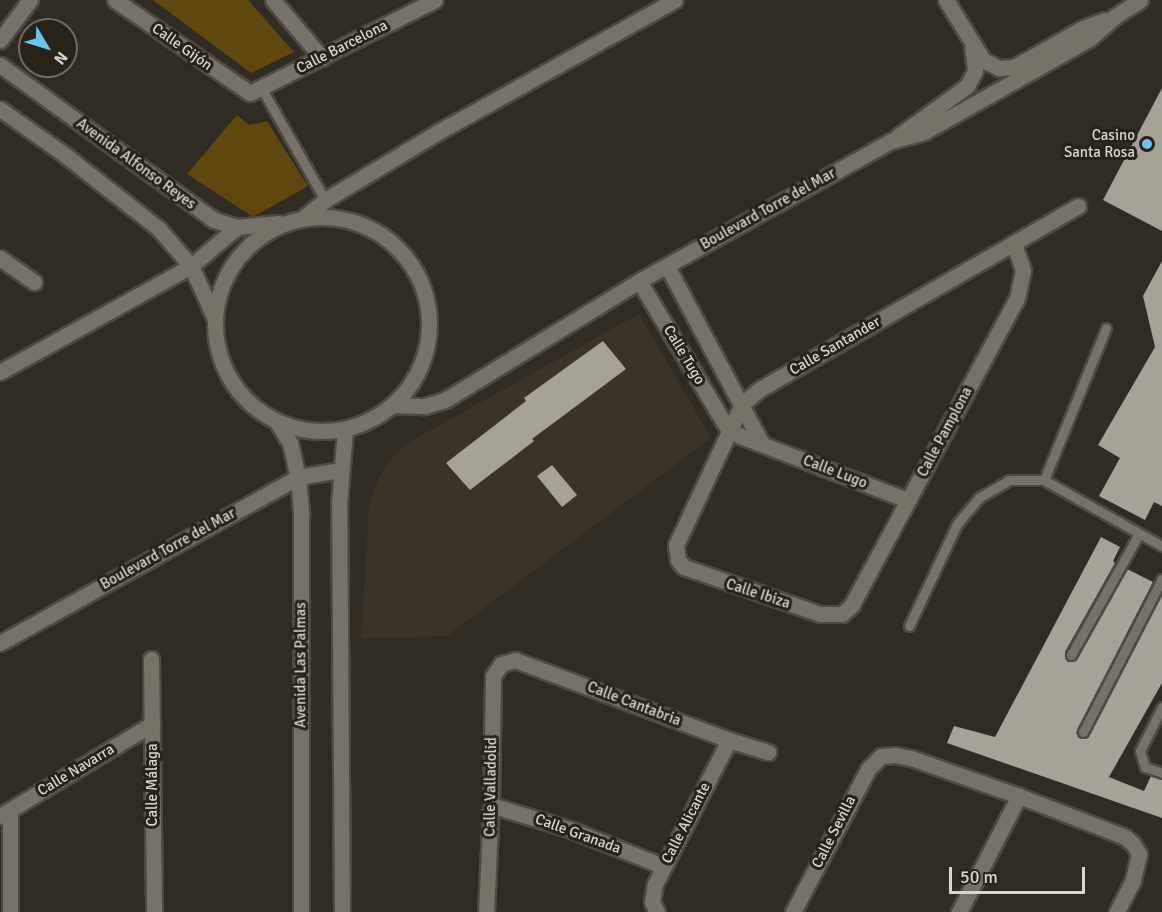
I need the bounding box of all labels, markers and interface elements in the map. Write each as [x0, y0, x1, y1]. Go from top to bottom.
street label: Calle Barcelona [293, 16, 391, 78]
north arrow [18, 18, 78, 78]
street label: Calle Gijón [148, 20, 216, 74]
text: N [49, 47, 72, 68]
street label: Avenida Alfonso Reyes [73, 115, 199, 213]
place label: Casino Santa Rosa [1064, 126, 1135, 161]
marker: Casino Santa Rosa [1140, 137, 1154, 151]
street label: Boulevard Torre del Mar [697, 164, 839, 254]
street label: Calle Santander [786, 313, 884, 379]
street label: Calle Tugo [659, 322, 709, 388]
street label: Calle Pamplona [914, 384, 976, 480]
street label: Calle Lugo [800, 452, 870, 492]
street label: Boulevard Torre del Mar [97, 504, 239, 594]
street label: Calle Ibiza [724, 575, 792, 613]
street label: Avenida Las Palmas [292, 602, 310, 728]
street label: Calle Cantabria [585, 678, 683, 730]
street label: Calle Valladolid [481, 737, 501, 837]
street label: Calle Navarra [34, 740, 118, 800]
street label: Calle Málaga [144, 743, 162, 827]
street label: Calle Alicante [658, 779, 714, 867]
street label: Calle Sevilla [808, 793, 860, 871]
street label: Calle Granada [533, 810, 623, 858]
scale bar [952, 855, 1088, 893]
text: 50 m [960, 866, 998, 888]

